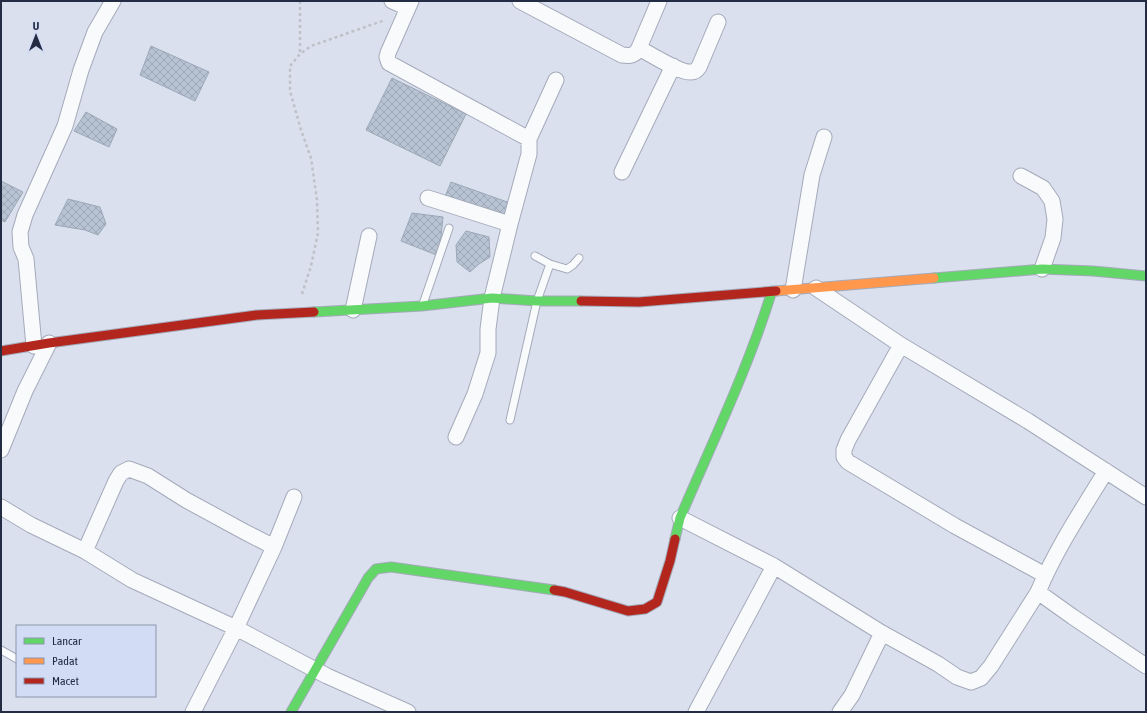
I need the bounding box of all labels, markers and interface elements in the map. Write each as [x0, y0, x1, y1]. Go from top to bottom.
north arrow [16, 16, 56, 56]
text: U [33, 20, 39, 32]
legend [16, 625, 156, 697]
text: Lancar [52, 634, 82, 648]
text: Padat [52, 654, 78, 668]
text: Macet [52, 674, 80, 688]

